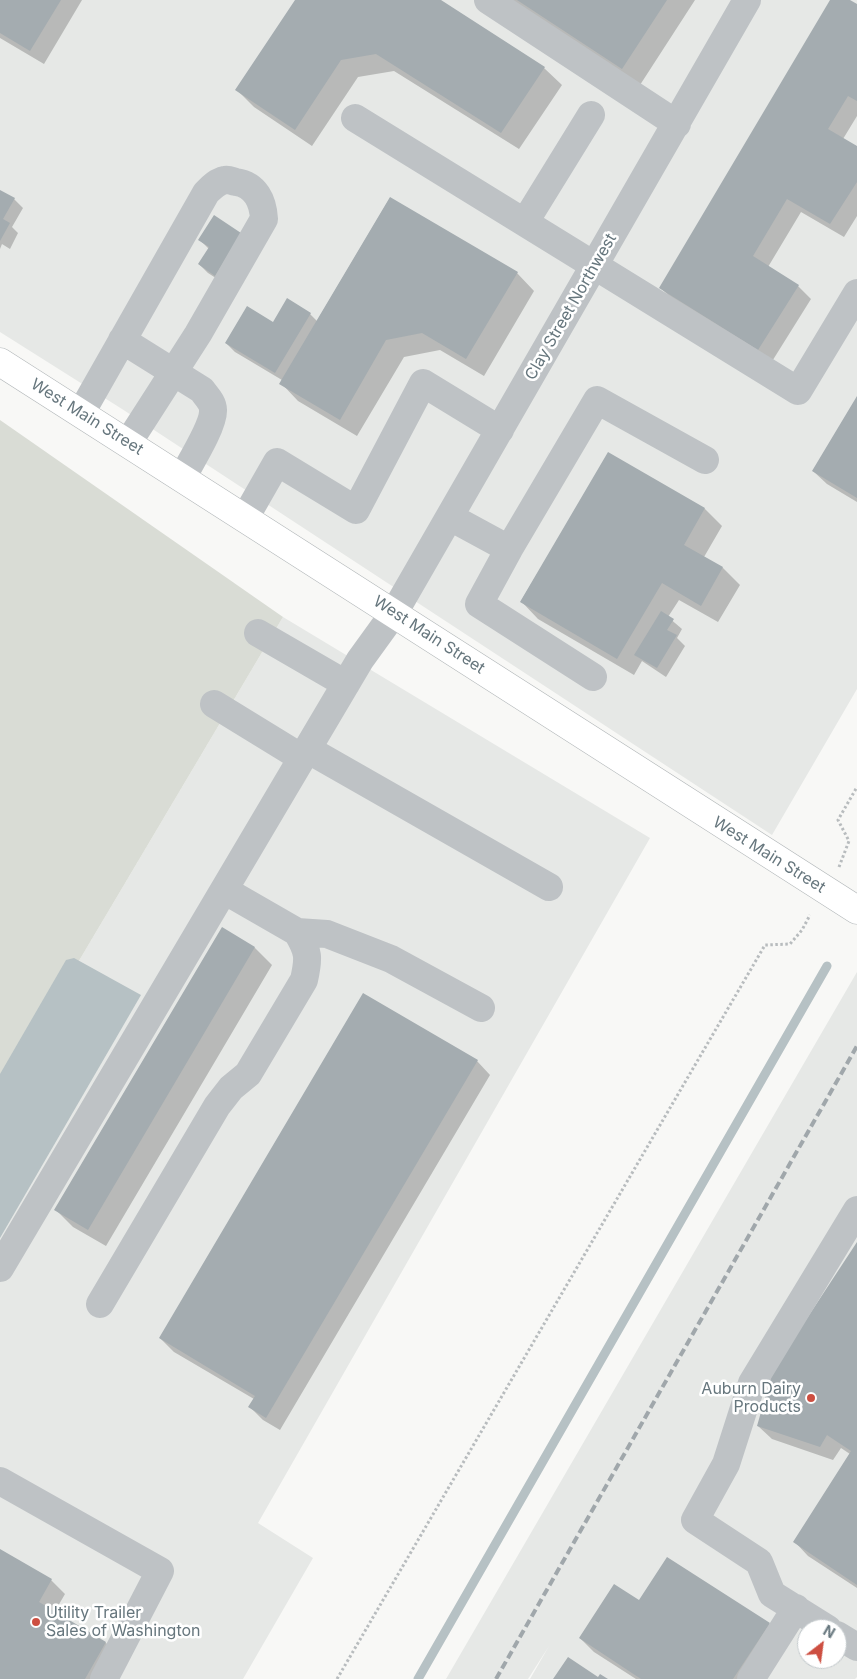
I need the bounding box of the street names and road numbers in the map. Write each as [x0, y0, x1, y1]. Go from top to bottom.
street label: Clay Street Northwest [521, 230, 621, 384]
street label: West Main Street [27, 375, 147, 459]
street label: West Main Street [370, 592, 488, 678]
street label: West Main Street [709, 813, 829, 897]

